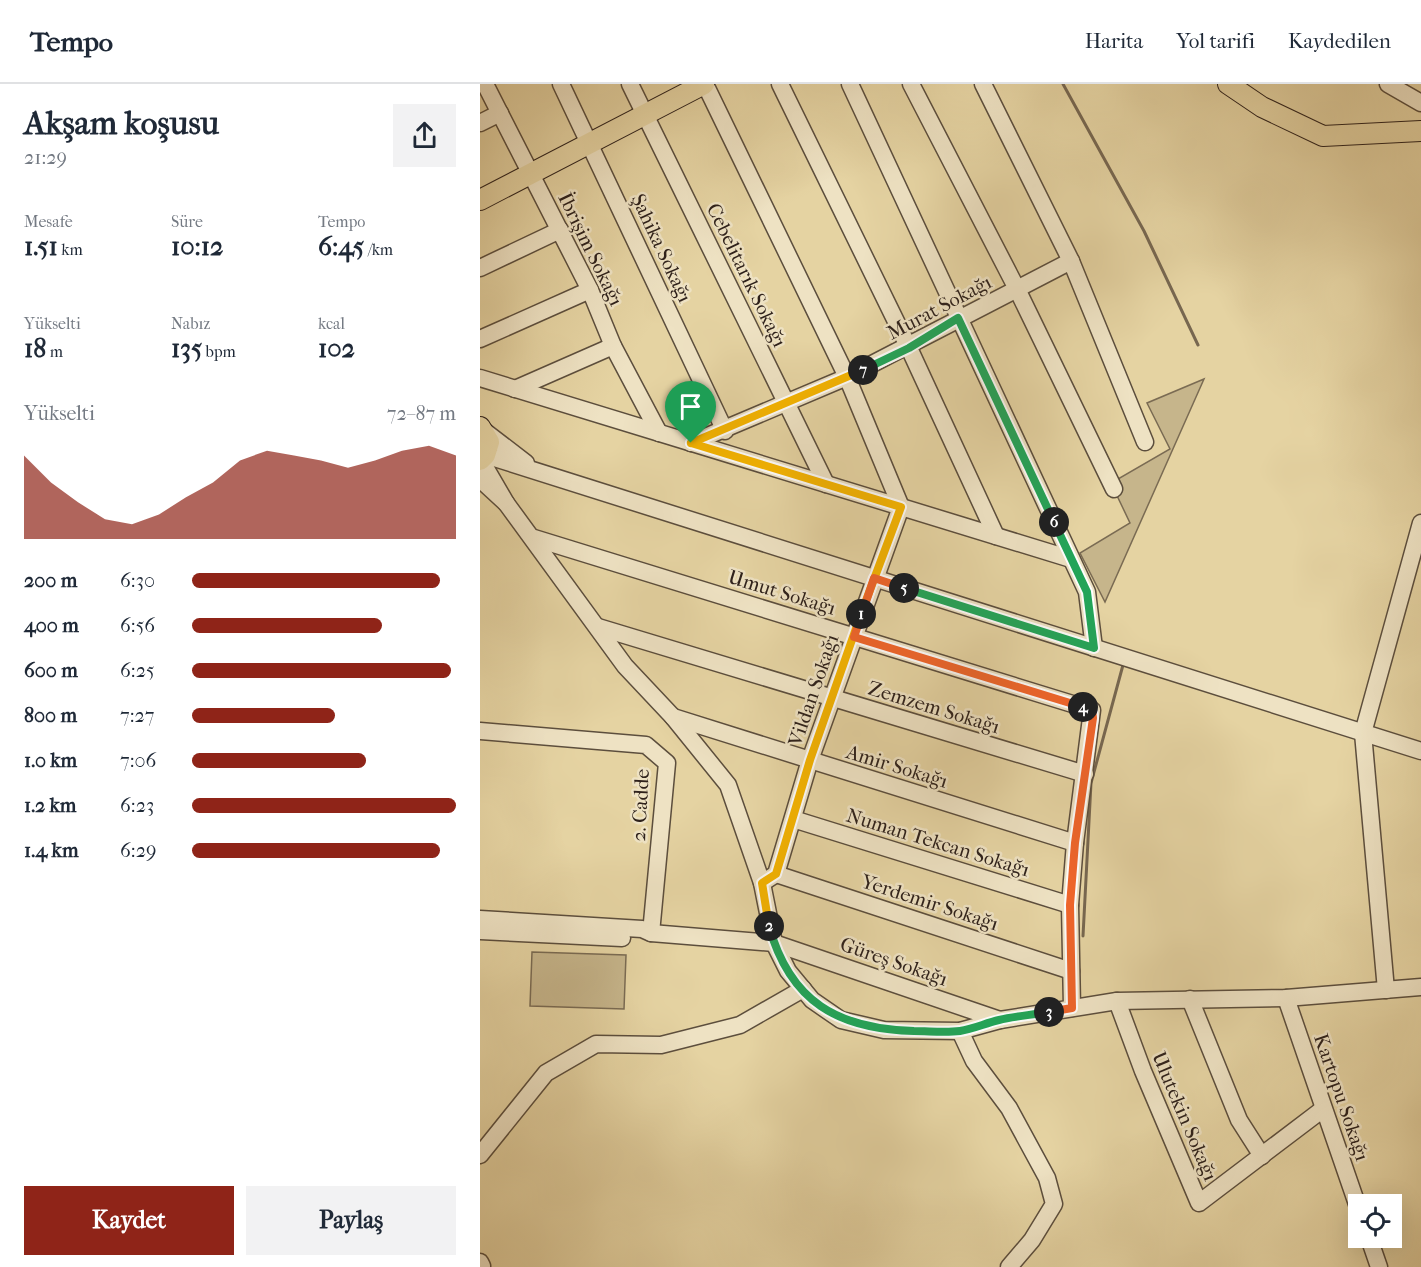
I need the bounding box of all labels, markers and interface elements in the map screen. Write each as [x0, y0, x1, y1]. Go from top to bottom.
text: Tempo [30, 25, 113, 58]
text: Harita [1085, 29, 1143, 53]
text: Yol tarifi [1176, 29, 1255, 53]
text: Kaydedilen [1288, 29, 1391, 53]
text: Akşam koşusu [24, 104, 219, 143]
button: share [393, 104, 456, 167]
text: 21:29 [24, 146, 67, 169]
street label: İbrişim Sokağı [553, 188, 629, 310]
street label: Şahika Sokağı [626, 190, 697, 306]
street label: Cebelitarık Sokağı [702, 200, 791, 351]
text: Mesafe [24, 212, 73, 231]
text: Süre [171, 212, 203, 231]
text: Tempo [318, 212, 365, 231]
text: 1.51 [24, 231, 58, 262]
text: 10:12 [171, 231, 223, 262]
text: 6:45 [318, 231, 364, 262]
text: km [58, 240, 83, 259]
text: /km [364, 240, 393, 259]
street label: Murat Sokağı [883, 270, 995, 345]
text: Yükselti [24, 314, 81, 333]
text: Nabız [171, 314, 210, 333]
text: kcal [318, 314, 345, 333]
text: 18 [24, 333, 46, 364]
text: 135 [171, 333, 202, 364]
text: 102 [318, 333, 355, 364]
text: m [46, 342, 63, 361]
text: bpm [202, 342, 236, 361]
pin: 7 [848, 355, 878, 385]
text: 7 [859, 360, 867, 379]
pin [665, 381, 716, 443]
icon: arrive [674, 390, 707, 423]
text: Yükselti [24, 402, 95, 425]
text: 72–87 m [387, 402, 456, 425]
pin: 6 [1039, 507, 1069, 537]
text: 6 [1050, 512, 1058, 531]
street label: Umut Sokağı [725, 565, 838, 620]
text: 200 m [24, 569, 77, 592]
text: 6:30 [120, 569, 155, 592]
pin: 5 [889, 573, 919, 603]
text: 5 [901, 578, 907, 597]
pin: 1 [846, 599, 876, 629]
text: 1 [858, 604, 864, 623]
text: 400 m [24, 614, 79, 637]
text: 6:56 [120, 614, 155, 637]
street label: Vildan Sokağı [783, 631, 843, 750]
text: 600 m [24, 659, 78, 682]
text: 6:25 [120, 659, 155, 682]
street label: Zemzem Sokağı [865, 677, 1002, 738]
pin: 4 [1068, 692, 1098, 722]
text: 4 [1078, 697, 1088, 716]
text: 800 m [24, 704, 77, 727]
text: 7:27 [120, 704, 154, 727]
street label: Amir Sokağı [842, 740, 950, 793]
text: 1.0 km [24, 749, 77, 772]
text: 7:06 [120, 749, 156, 772]
street label: 2. Cadde [627, 768, 654, 842]
text: 1.2 km [24, 794, 77, 817]
text: 6:23 [120, 794, 154, 817]
street label: Numan Tekcan Sokağı [844, 804, 1032, 881]
text: 1.4 km [24, 839, 79, 862]
text: 6:29 [120, 839, 156, 862]
street label: Yerdemir Sokağı [858, 869, 1001, 935]
pin: 2 [754, 911, 784, 941]
text: 2 [765, 916, 773, 935]
street label: Güreş Sokağı [837, 932, 951, 991]
pin: 3 [1034, 997, 1064, 1027]
text: 3 [1046, 1002, 1052, 1021]
street label: Kartopu Sokağı [1309, 1031, 1374, 1164]
street label: Ulutekin Sokağı [1147, 1048, 1222, 1184]
button: Kaydet [24, 1186, 234, 1255]
button: Paylaş [246, 1186, 456, 1255]
map controls [1348, 1194, 1402, 1248]
button: locate [1348, 1194, 1402, 1248]

